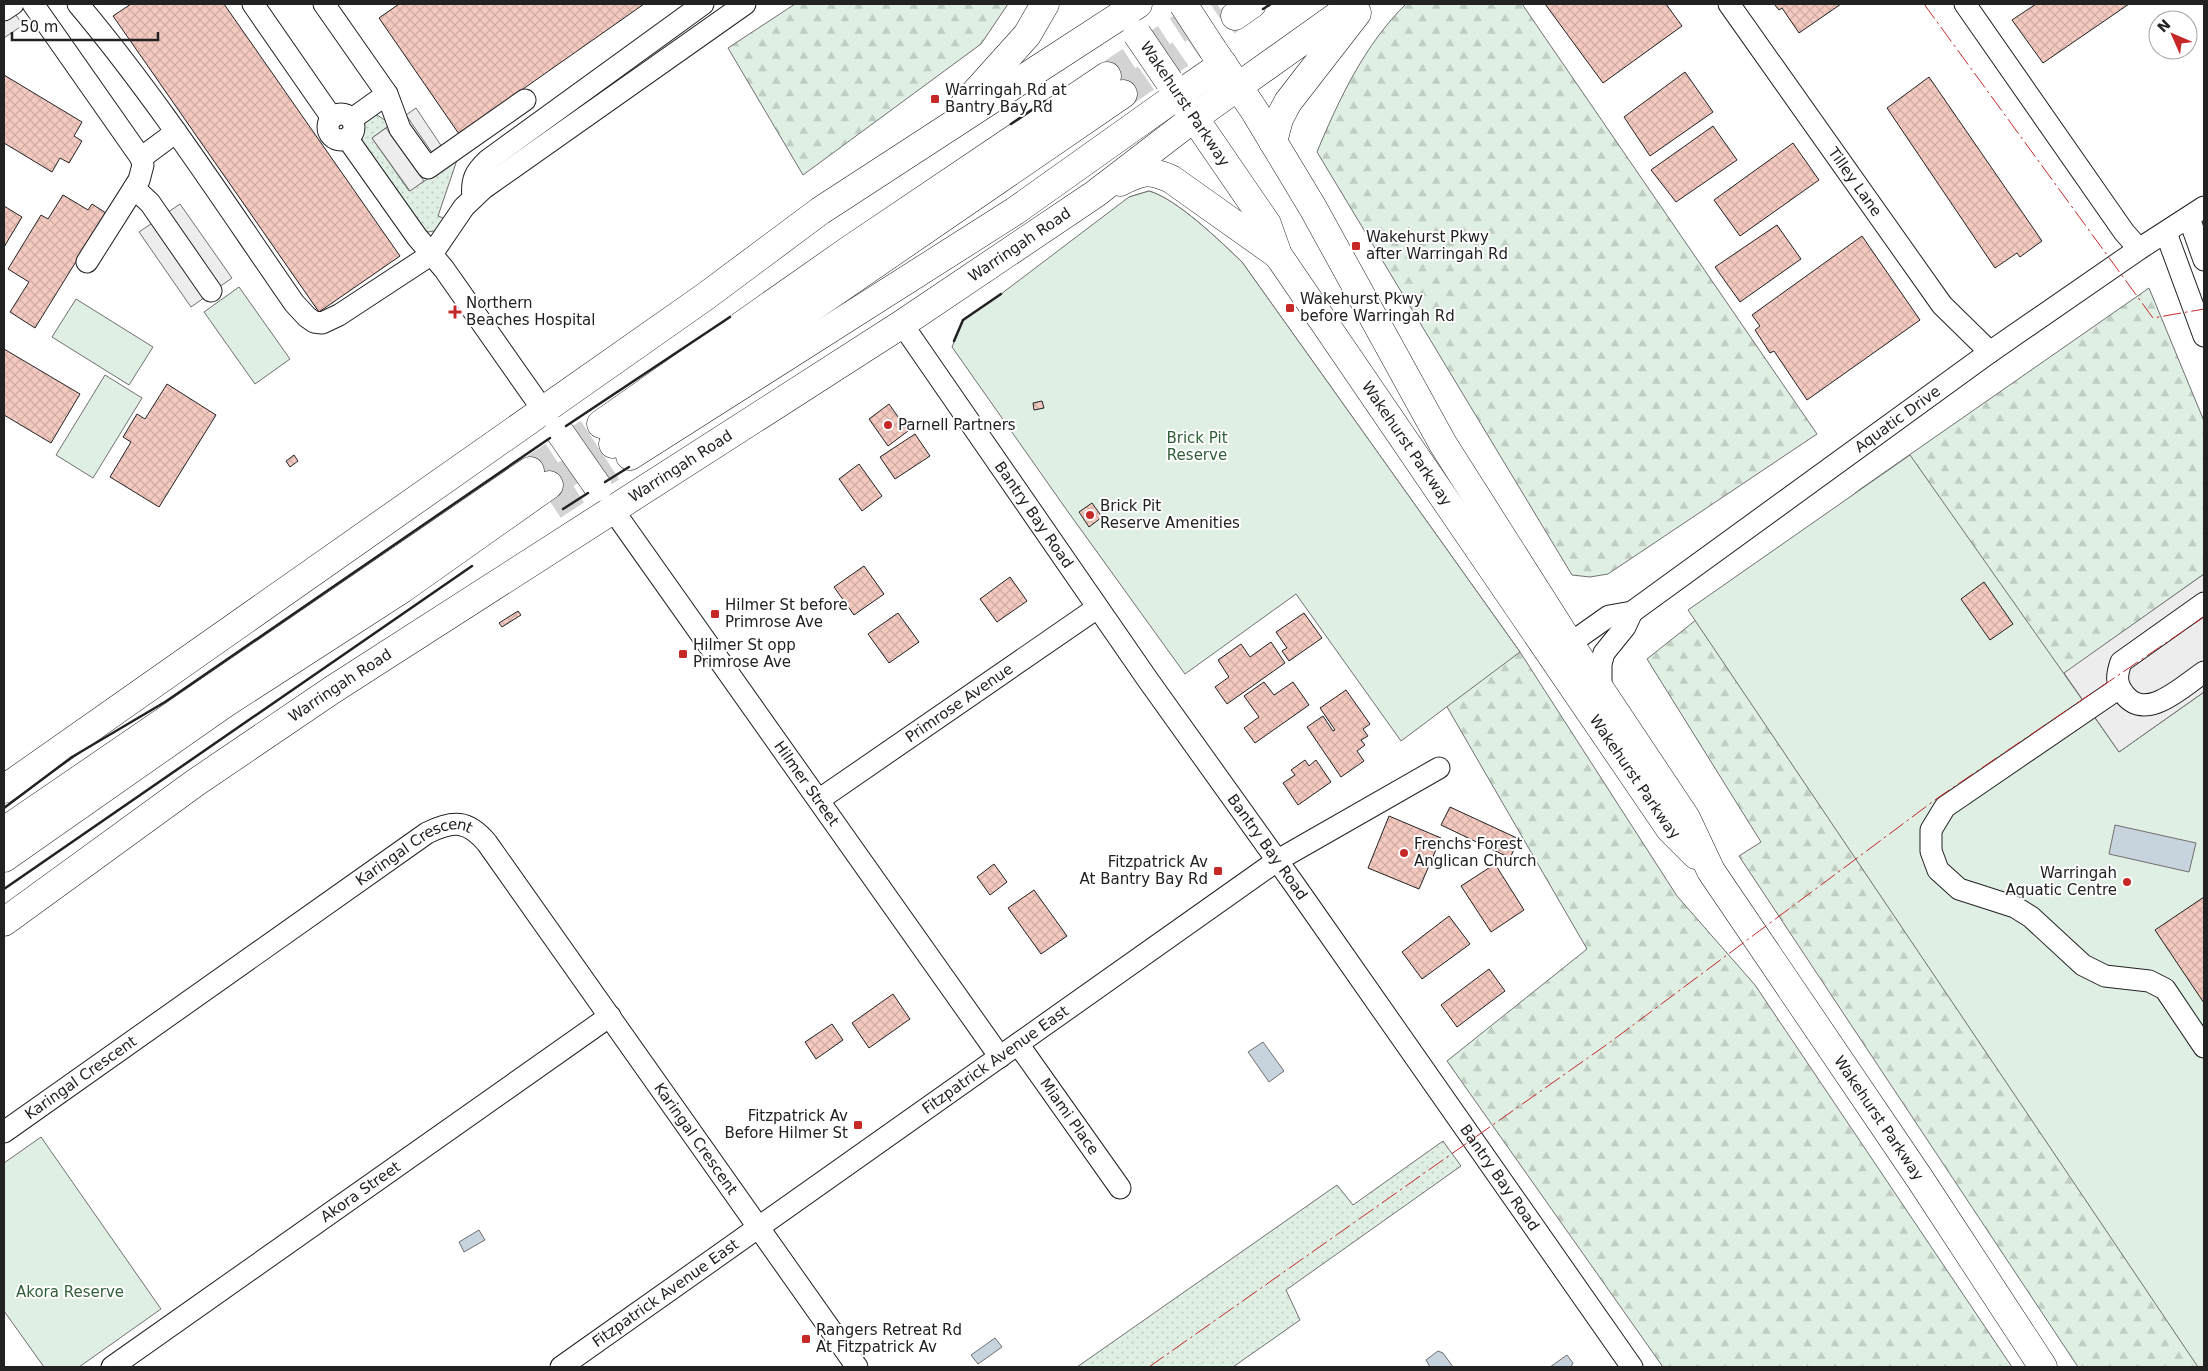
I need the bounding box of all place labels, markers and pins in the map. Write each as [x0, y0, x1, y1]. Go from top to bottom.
place label: Warringah Rd at Bantry Bay Rd [945, 81, 1067, 116]
marker: Warringah Rd at Bantry Bay Rd [929, 93, 941, 105]
place label: Wakehurst Pkwy after Warringah Rd [1366, 228, 1508, 263]
marker: Wakehurst Pkwy after Warringah Rd [1350, 240, 1362, 252]
place label: Wakehurst Pkwy before Warringah Rd [1300, 290, 1455, 325]
place label: Northern Beaches Hospital [466, 294, 595, 329]
marker: Wakehurst Pkwy before Warringah Rd [1284, 302, 1296, 314]
marker: Northern Beaches Hospital [448, 305, 462, 319]
place label: Parnell Partners [898, 416, 1016, 434]
marker: Parnell Partners [882, 419, 894, 431]
place label: Brick Pit Reserve Amenities [1100, 497, 1240, 532]
marker: Brick Pit Reserve Amenities [1084, 509, 1096, 521]
place label: Hilmer St before Primrose Ave [725, 596, 848, 631]
marker: Hilmer St before Primrose Ave [709, 608, 721, 620]
place label: Hilmer St opp Primrose Ave [693, 636, 796, 671]
marker: Hilmer St opp Primrose Ave [677, 648, 689, 660]
place label: Frenchs Forest Anglican Church [1414, 835, 1536, 870]
marker: Frenchs Forest Anglican Church [1398, 847, 1410, 859]
place label: Fitzpatrick Av At Bantry Bay Rd [1080, 853, 1208, 888]
place label: Warringah Aquatic Centre [2006, 864, 2117, 899]
marker: Fitzpatrick Av At Bantry Bay Rd [1212, 865, 1224, 877]
marker: Warringah Aquatic Centre [2121, 876, 2133, 888]
place label: Fitzpatrick Av Before Hilmer St [724, 1107, 848, 1142]
marker: Fitzpatrick Av Before Hilmer St [852, 1119, 864, 1131]
place label: Rangers Retreat Rd At Fitzpatrick Av [816, 1321, 962, 1356]
marker: Rangers Retreat Rd At Fitzpatrick Av [800, 1333, 812, 1345]

